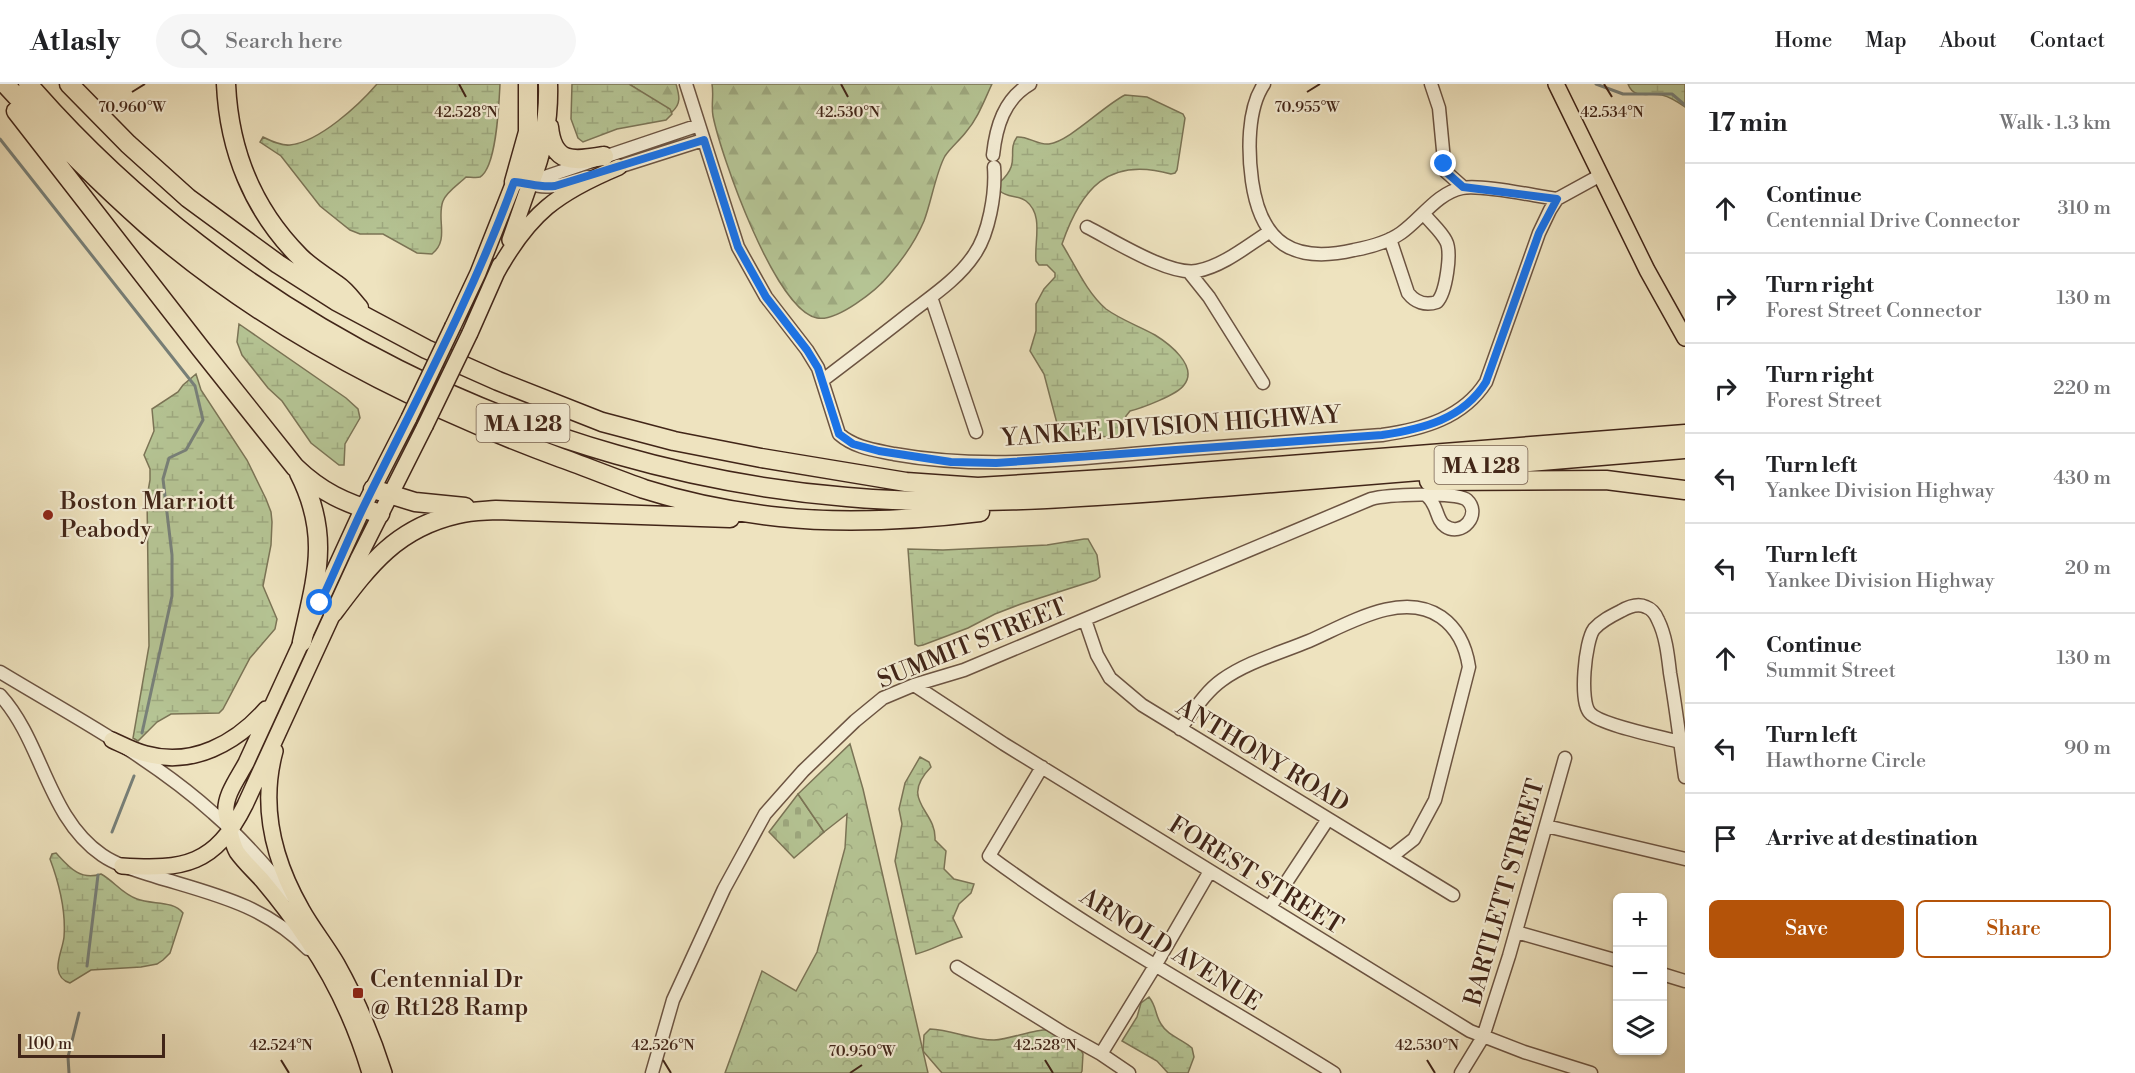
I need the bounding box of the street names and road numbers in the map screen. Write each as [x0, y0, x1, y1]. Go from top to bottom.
street label: YANKEE DIVISION HIGHWAY [998, 400, 1343, 454]
road number: MA 128 [476, 404, 570, 442]
road number: MA 128 [1434, 446, 1528, 484]
street label: SUMMIT STREET [873, 592, 1072, 696]
street label: ANTHONY ROAD [1170, 692, 1354, 819]
street label: BARTLETT STREET [1458, 776, 1552, 1010]
street label: FOREST STREET [1163, 810, 1348, 942]
street label: ARNOLD AVENUE [1073, 881, 1267, 1018]

